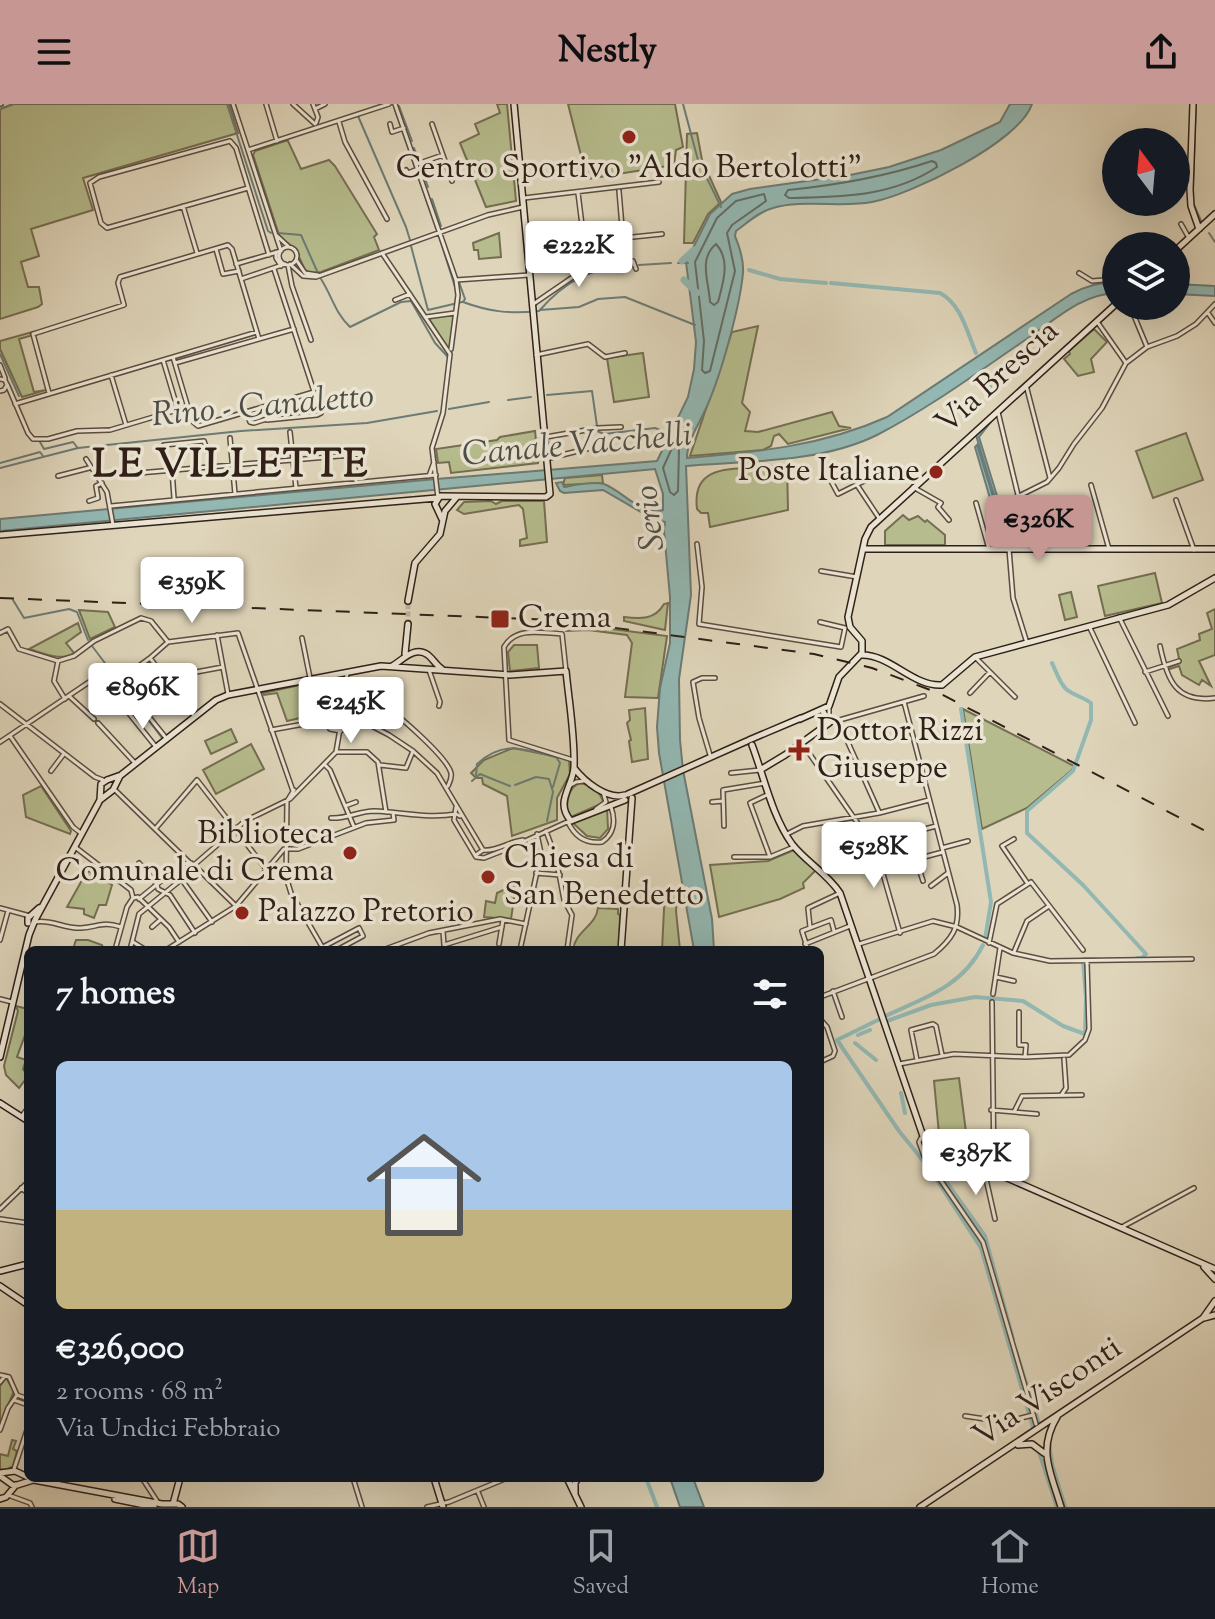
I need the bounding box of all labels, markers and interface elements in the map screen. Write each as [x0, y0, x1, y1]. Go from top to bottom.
text: Nestly [558, 26, 657, 78]
icon: menu [32, 30, 76, 74]
icon: share [1139, 30, 1183, 74]
marker: Centro Sportivo "Aldo Bertolotti" [620, 128, 638, 146]
north arrow [1102, 128, 1190, 216]
map controls [1102, 128, 1190, 320]
place label: Centro Sportivo "Aldo Bertolotti" [396, 146, 862, 192]
pin: €222K [523, 221, 635, 289]
text: €222K [543, 228, 615, 265]
button: layers [1102, 232, 1190, 320]
street label: Via Brescia [926, 310, 1070, 446]
water label: Rino - Canaletto [150, 373, 376, 441]
water label: Canale Vacchelli [460, 412, 694, 480]
district label: LE VILLETTE [93, 438, 370, 495]
place label: Poste Italiane [738, 449, 920, 495]
marker: Poste Italiane [927, 463, 945, 481]
water label: Serio [623, 483, 679, 553]
pin: €326K [983, 495, 1095, 563]
text: €326K [1004, 502, 1074, 539]
pin: €359K [136, 557, 248, 625]
text: €359K [159, 564, 225, 601]
place label: Crema [518, 596, 612, 642]
marker: Crema [489, 608, 511, 630]
pin: €896K [87, 663, 199, 731]
text: €896K [106, 670, 180, 707]
pin: €245K [295, 677, 407, 745]
text: €245K [317, 684, 385, 721]
place label: Dottor Rizzi Giuseppe [817, 709, 983, 792]
marker: Dottor Rizzi Giuseppe [788, 739, 810, 761]
place label: Biblioteca Comunale di Crema [56, 812, 334, 895]
pin: €528K [818, 822, 930, 890]
text: €528K [840, 829, 908, 866]
place label: Chiesa di San Benedetto [504, 836, 704, 919]
marker: Biblioteca Comunale di Crema [341, 844, 359, 862]
marker: Chiesa di San Benedetto [479, 868, 497, 886]
place label: Palazzo Pretorio [258, 890, 474, 936]
marker: Palazzo Pretorio [233, 904, 251, 922]
text: 7 homes [56, 970, 175, 1019]
icon: filters [748, 972, 792, 1016]
icon: home [352, 1113, 496, 1257]
pin: €387K [920, 1129, 1032, 1197]
text: €387K [940, 1136, 1012, 1173]
text: €326,000 [56, 1325, 184, 1374]
street label: Via Visconti [964, 1326, 1132, 1460]
text: 2 rooms · 68 m² [56, 1374, 223, 1411]
text: Via Undici Febbraio [56, 1411, 281, 1448]
tab: Map [176, 1524, 220, 1604]
tab: Saved [572, 1524, 629, 1604]
tab: Home [981, 1524, 1039, 1604]

